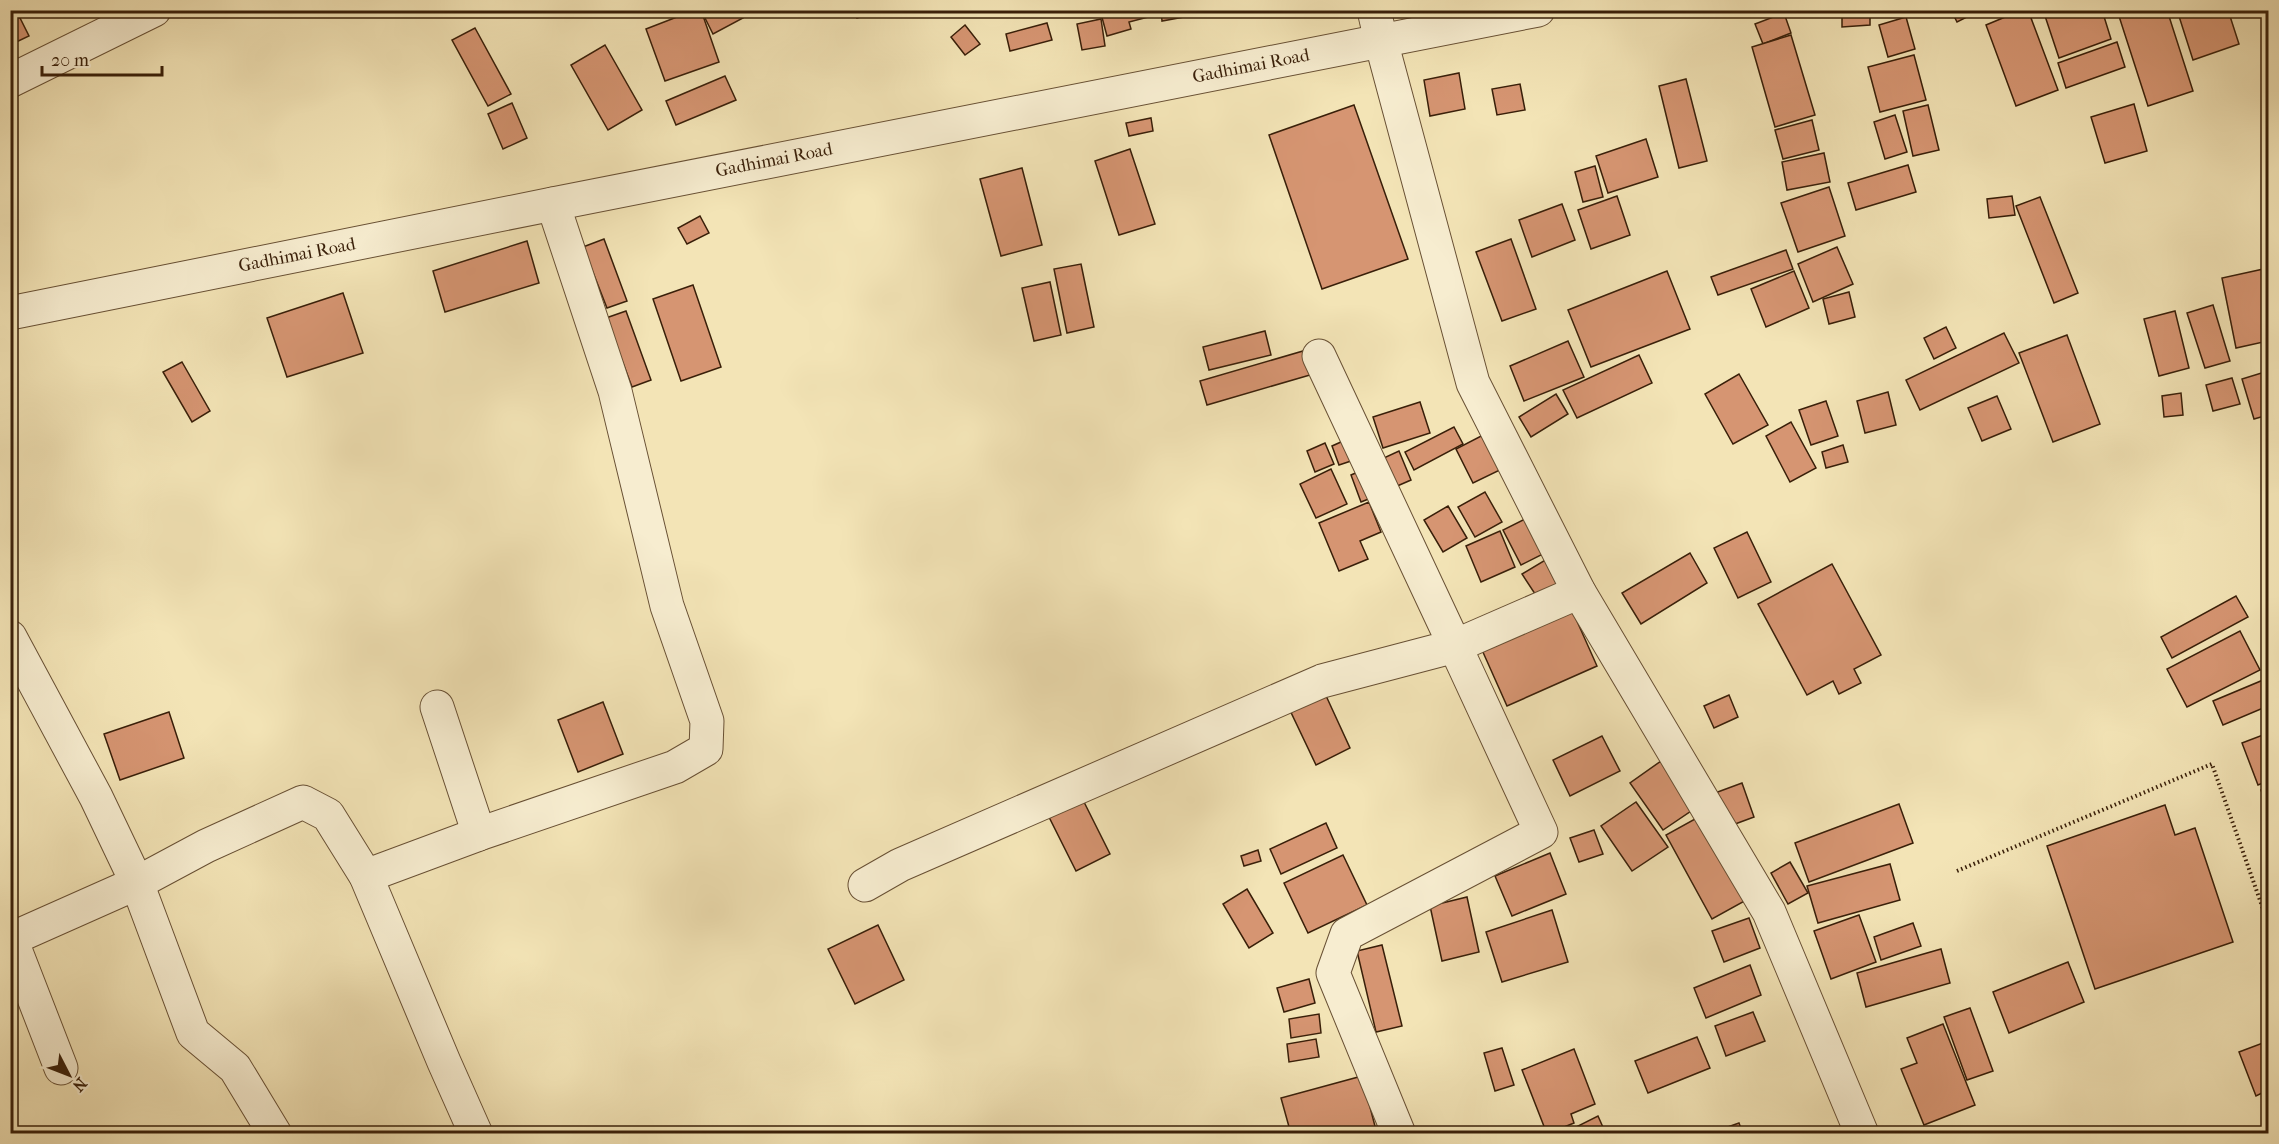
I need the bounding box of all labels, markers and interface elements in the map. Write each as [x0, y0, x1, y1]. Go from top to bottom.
scale bar [42, 39, 162, 77]
street label: Gadhimai Road [1191, 44, 1312, 88]
text: 20 m [51, 50, 89, 71]
street label: Gadhimai Road [714, 138, 835, 182]
street label: Gadhimai Road [237, 233, 358, 277]
north arrow [39, 1045, 99, 1105]
text: N [68, 1074, 91, 1096]

